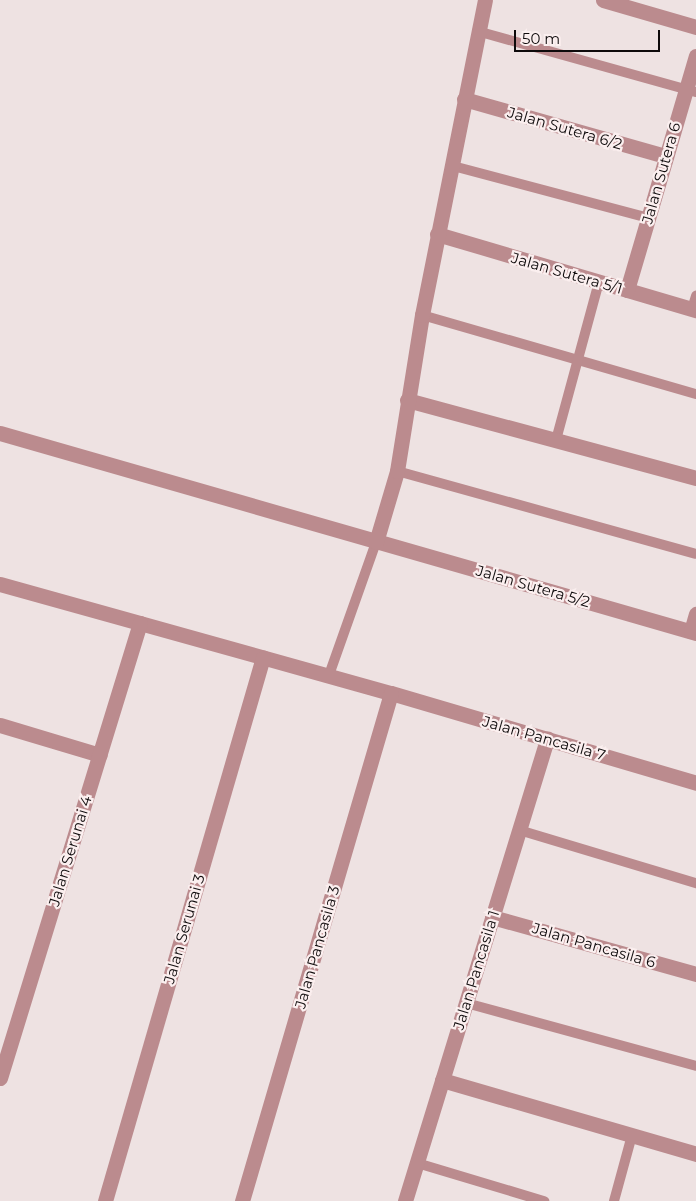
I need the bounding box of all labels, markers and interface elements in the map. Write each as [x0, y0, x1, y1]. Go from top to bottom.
scale bar [516, 20, 662, 52]
text: 50 m [522, 29, 560, 48]
street label: Jalan Sutera 6/2 [506, 103, 624, 153]
street label: Jalan Sutera 6 [638, 120, 684, 226]
street label: Jalan Sutera 5/1 [509, 248, 625, 298]
street label: Jalan Sutera 5/2 [474, 561, 592, 611]
street label: Jalan Pancasila 7 [480, 712, 608, 764]
street label: Jalan Serunai 4 [45, 794, 95, 908]
street label: Jalan Serunai 3 [160, 872, 208, 986]
street label: Jalan Pancasila 3 [291, 884, 343, 1010]
street label: Jalan Pancasila 1 [449, 908, 503, 1032]
street label: Jalan Pancasila 6 [530, 919, 658, 971]

